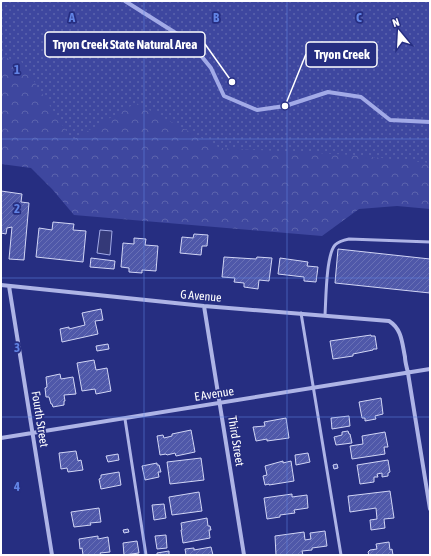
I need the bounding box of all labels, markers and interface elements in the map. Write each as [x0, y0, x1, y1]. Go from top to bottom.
text: A [68, 10, 76, 25]
text: B [213, 10, 220, 25]
text: C [356, 10, 362, 25]
north arrow [379, 12, 419, 52]
text: N [391, 16, 401, 29]
callout: Tryon Creek State Natural Area [45, 32, 205, 57]
text: Tryon Creek State Natural Area [53, 37, 197, 52]
callout: Tryon Creek [306, 42, 377, 67]
text: Tryon Creek [314, 47, 370, 62]
text: 1 [14, 62, 20, 77]
text: 2 [14, 201, 20, 216]
street label: G Avenue [180, 287, 222, 305]
text: 3 [14, 340, 20, 355]
street label: E Avenue [193, 384, 235, 404]
street label: Fourth Street [29, 390, 51, 449]
street label: Third Street [225, 415, 247, 468]
text: 4 [13, 479, 20, 494]

